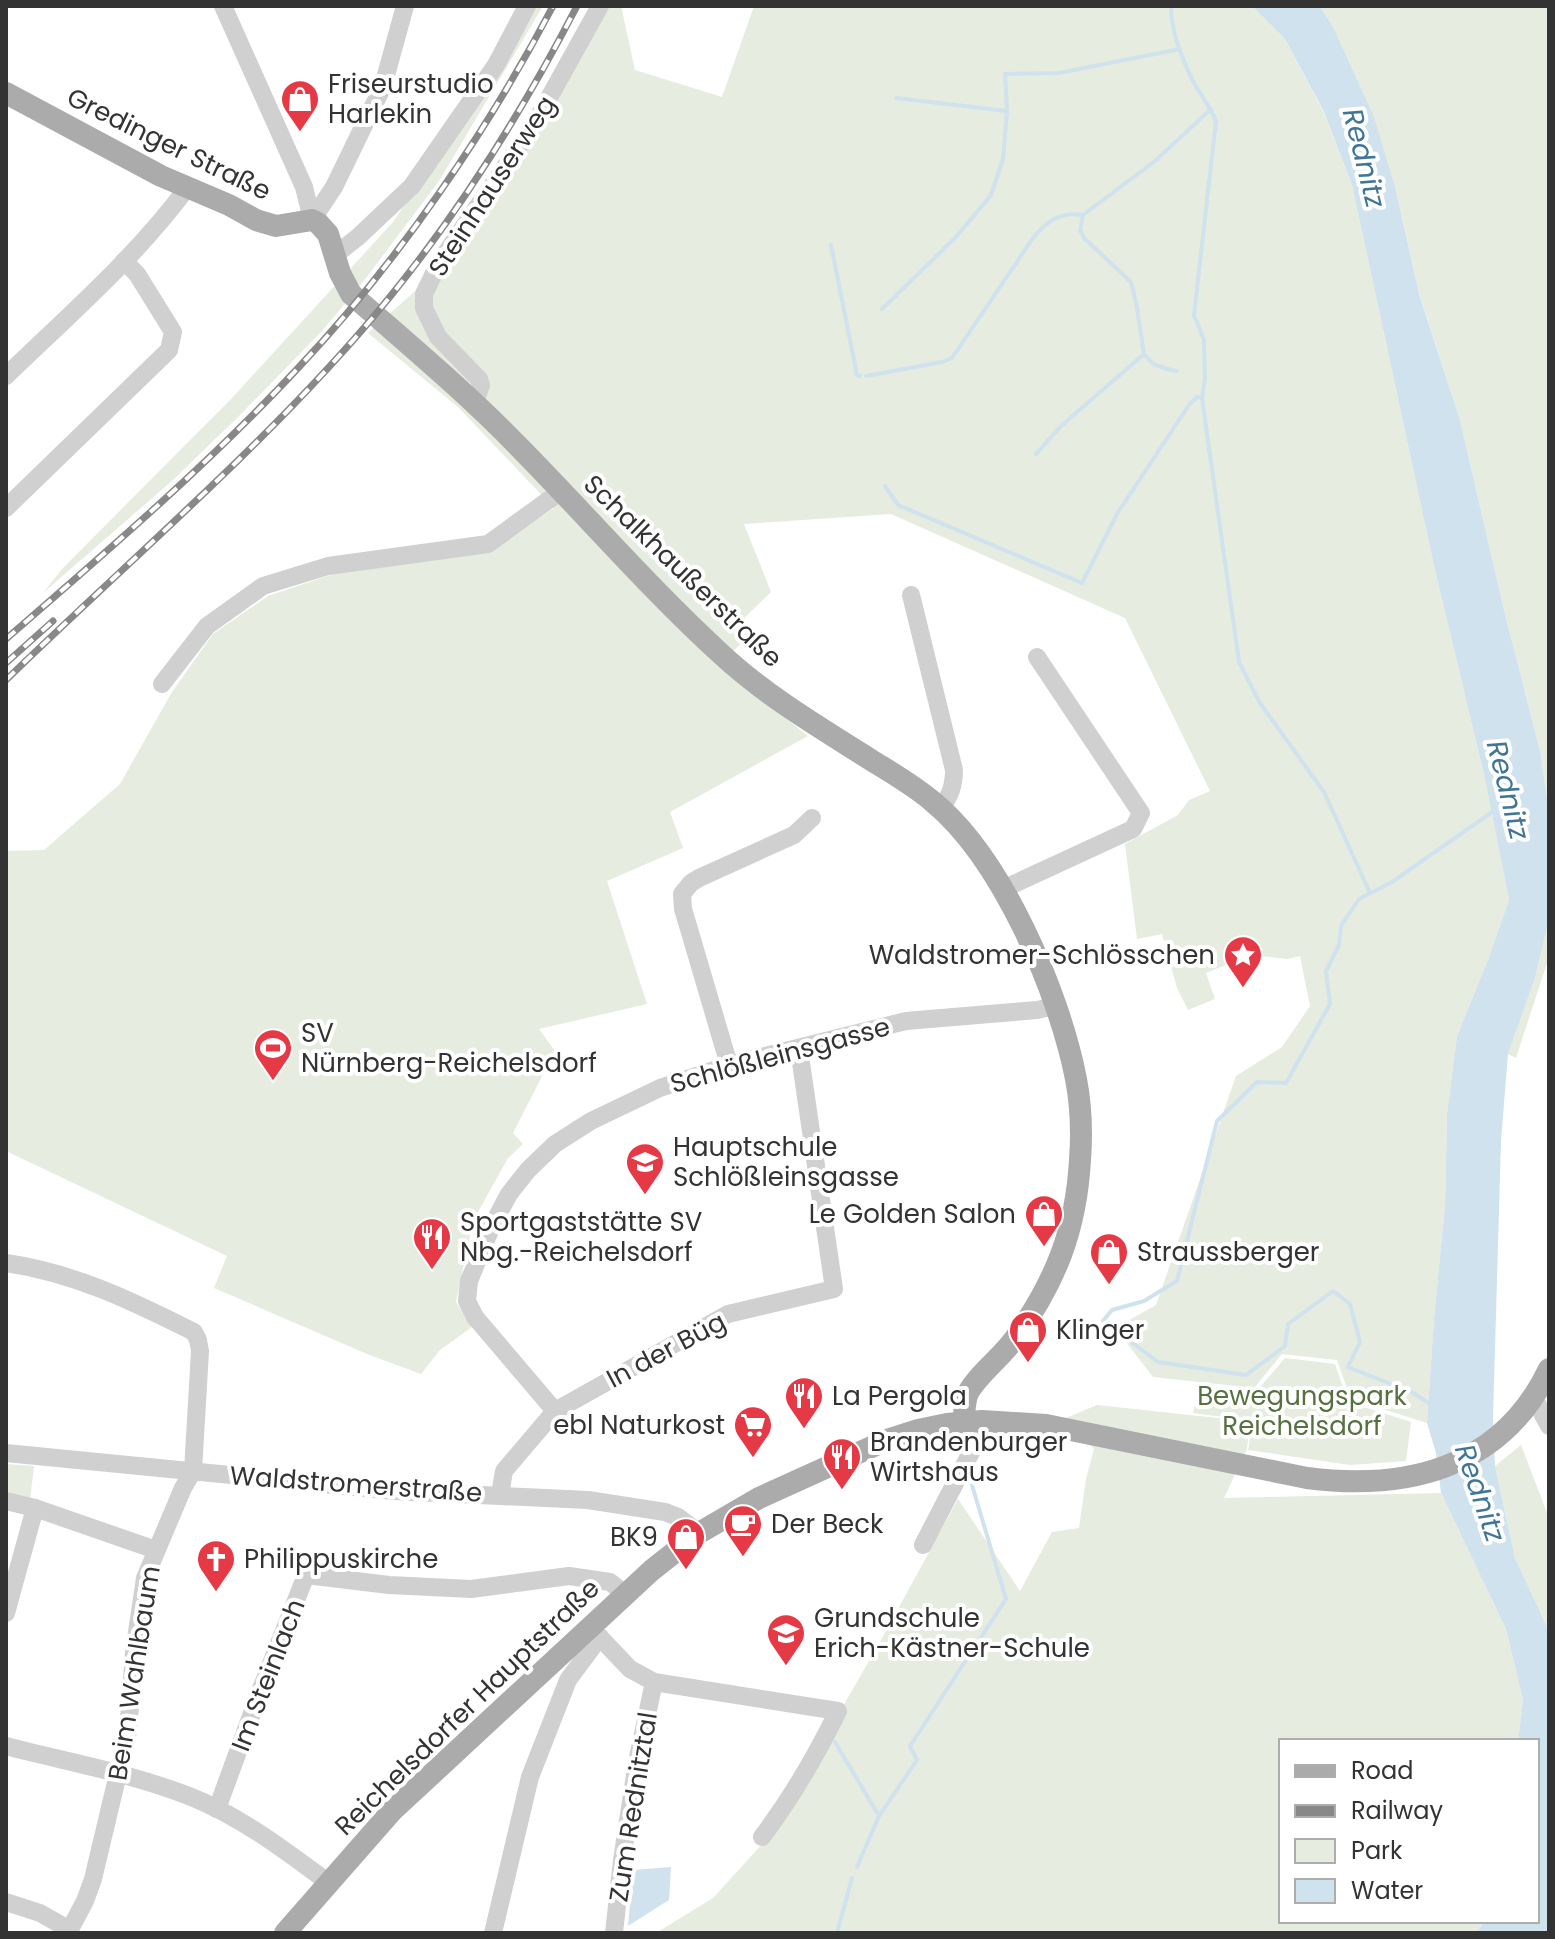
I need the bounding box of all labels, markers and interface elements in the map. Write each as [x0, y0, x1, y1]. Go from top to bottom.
place label: Friseurstudio Harlekin [328, 66, 494, 132]
shop icon: Friseurstudio Harlekin [279, 78, 321, 133]
street label: Gredinger Straße [61, 79, 277, 209]
street label: Steinhauserweg [420, 88, 564, 284]
water label: Rednitz [1333, 104, 1395, 212]
street label: Schalkhaußerstraße [576, 467, 790, 675]
water label: Rednitz [1477, 736, 1539, 844]
place icon: Waldstromer-Schlösschen [1222, 934, 1264, 989]
place label: Waldstromer-Schlösschen [869, 937, 1215, 973]
street label: Schlößleinsgasse [666, 1008, 894, 1102]
place label: SV Nürnberg-Reichelsdorf [301, 1015, 597, 1081]
sports icon: SV Nürnberg-Reichelsdorf [252, 1027, 294, 1082]
place label: Hauptschule Schlößleinsgasse [673, 1129, 899, 1195]
school or university icon: Hauptschule Schlößleinsgasse [624, 1141, 666, 1196]
shop icon: Le Golden Salon [1023, 1193, 1065, 1248]
place label: Le Golden Salon [809, 1196, 1016, 1232]
place label: Sportgaststätte SV Nbg.-Reichelsdorf [460, 1204, 702, 1270]
restaurant icon: Sportgaststätte SV Nbg.-Reichelsdorf [411, 1216, 453, 1271]
shop icon: Straussberger [1088, 1231, 1130, 1286]
place label: Straussberger [1137, 1234, 1320, 1270]
street label: In der Büg [600, 1303, 732, 1397]
shop icon: Klinger [1007, 1309, 1049, 1364]
place label: Klinger [1056, 1312, 1144, 1348]
restaurant icon: La Pergola [783, 1375, 825, 1430]
place label: La Pergola [832, 1378, 967, 1414]
park label: Bewegungspark Reichelsdorf [1197, 1378, 1407, 1444]
supermarket icon: ebl Naturkost [732, 1404, 774, 1459]
place label: ebl Naturkost [553, 1407, 725, 1443]
place label: Brandenburger Wirtshaus [870, 1424, 1068, 1490]
restaurant icon: Brandenburger Wirtshaus [821, 1436, 863, 1491]
water label: Rednitz [1445, 1439, 1515, 1547]
street label: Waldstromerstraße [229, 1457, 483, 1511]
cafe icon: Der Beck [722, 1503, 764, 1558]
place label: Der Beck [771, 1506, 884, 1542]
shop icon: BK9 [665, 1516, 707, 1571]
place label: BK9 [610, 1519, 658, 1555]
church icon: Philippuskirche [195, 1538, 237, 1593]
place label: Philippuskirche [244, 1541, 438, 1577]
street label: Beim Wahlbaum [99, 1563, 169, 1783]
street label: Reichelsdorfer Hauptstraße [327, 1571, 607, 1843]
street label: Im Steinlach [222, 1594, 314, 1756]
place label: Grundschule Erich-Kästner-Schule [814, 1600, 1090, 1666]
school or university icon: Grundschule Erich-Kästner-Schule [765, 1612, 807, 1667]
street label: Zum Rednitztal [600, 1710, 666, 1904]
legend [1279, 1739, 1539, 1923]
text: Road [1351, 1754, 1413, 1787]
text: Railway [1351, 1794, 1444, 1827]
text: Park [1351, 1834, 1403, 1867]
text: Water [1351, 1874, 1423, 1907]

